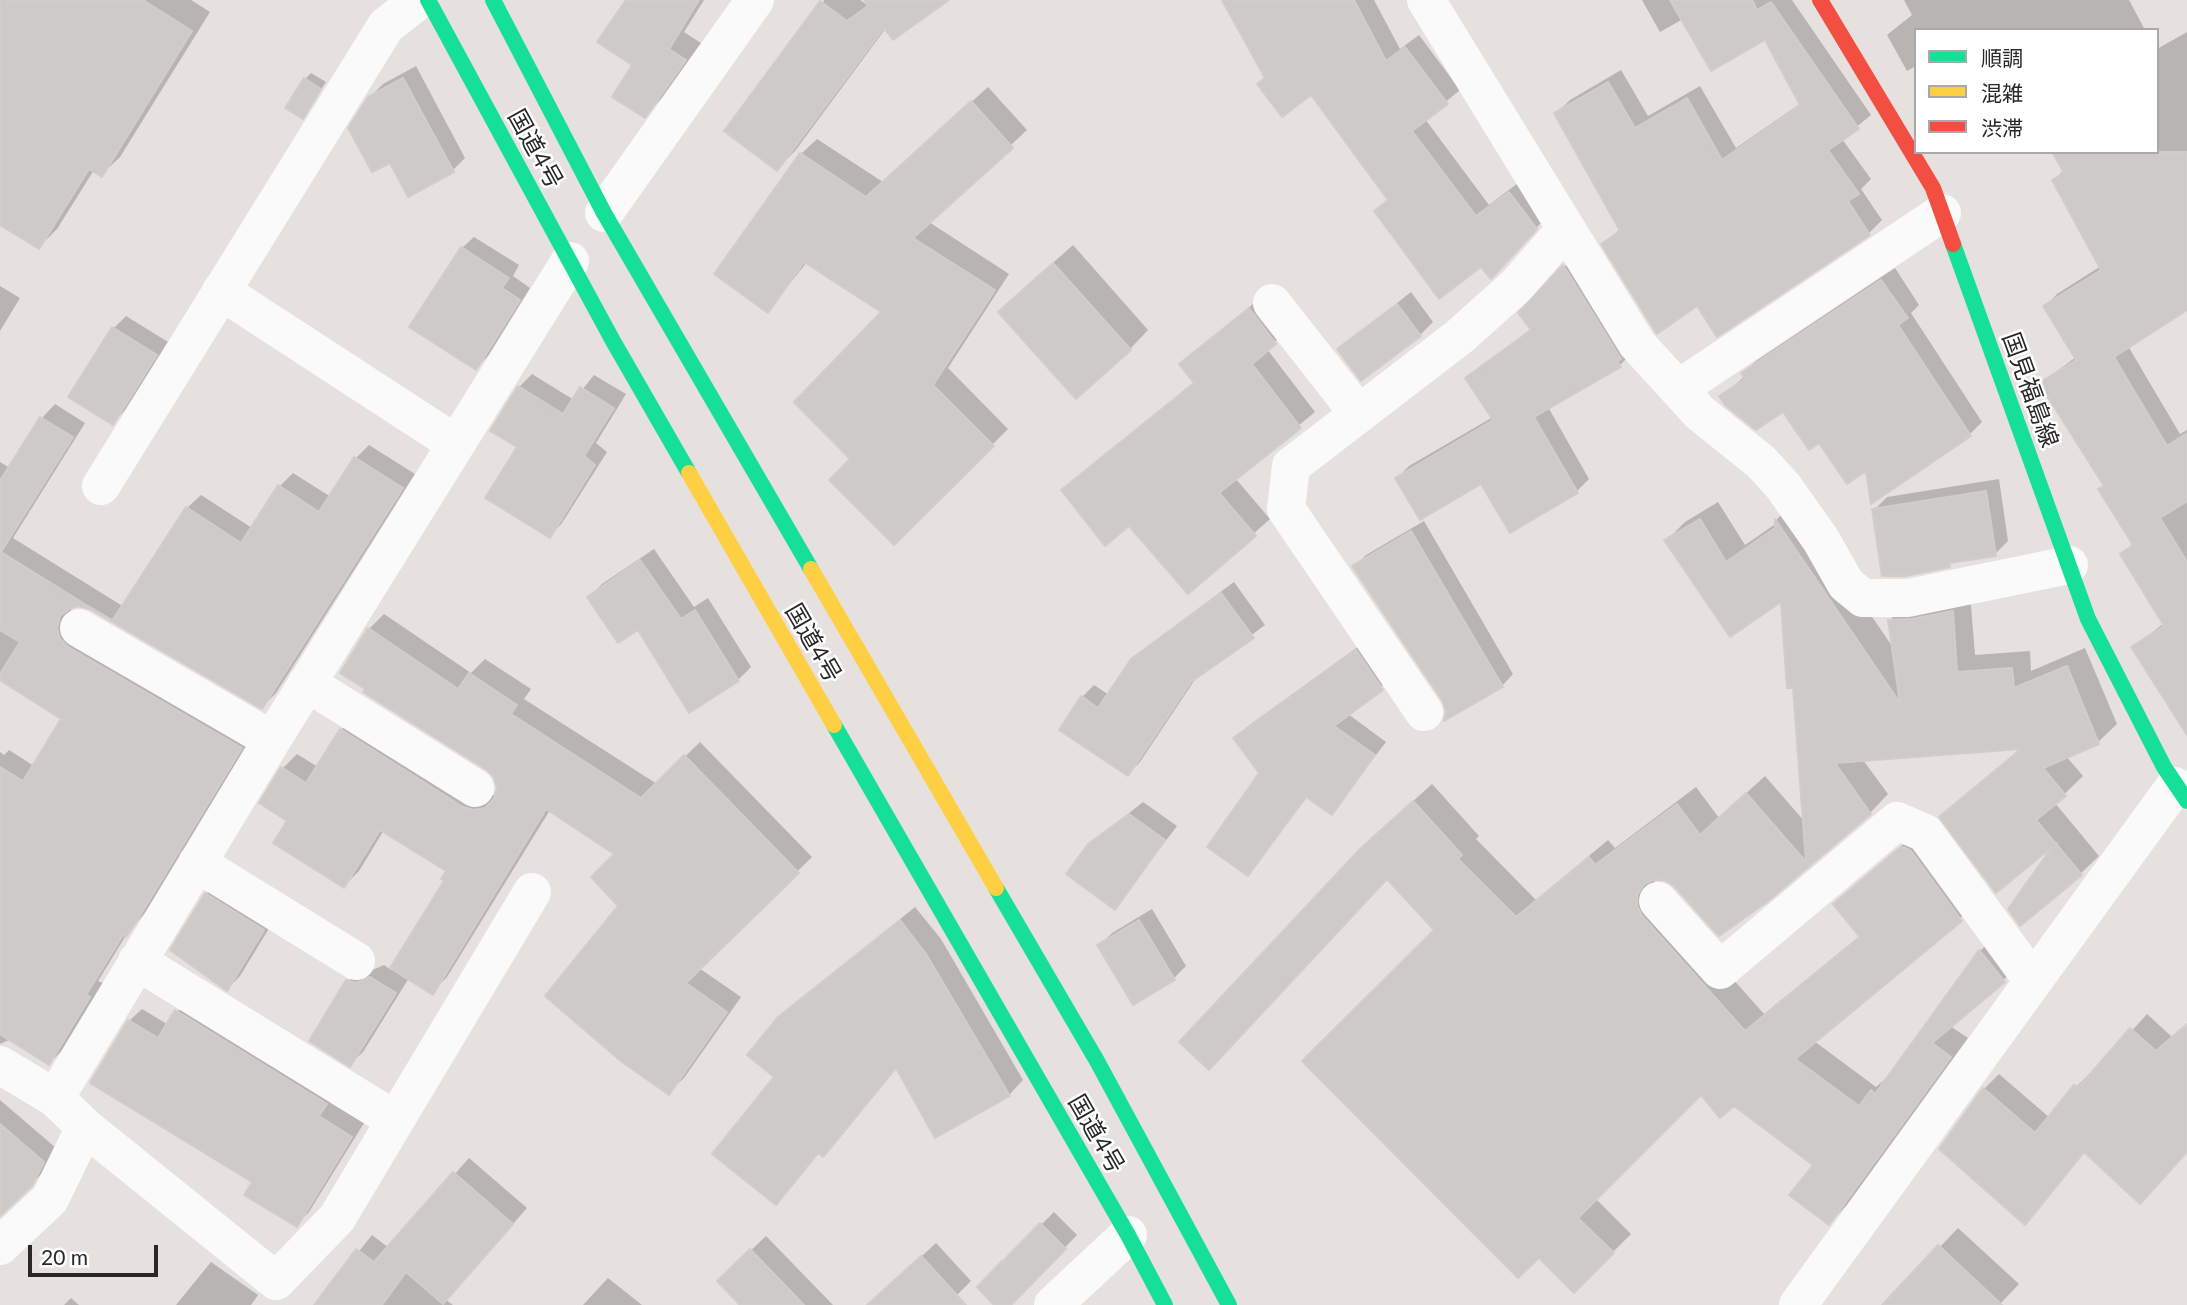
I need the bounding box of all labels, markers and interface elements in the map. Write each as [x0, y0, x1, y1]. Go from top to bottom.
legend [1914, 28, 2159, 154]
text: 順調 [1981, 45, 2023, 70]
text: 混雑 [1981, 80, 2023, 105]
street label: 国道4号 [502, 104, 568, 194]
text: 渋滞 [1981, 115, 2023, 140]
street label: 国見福島線 [1996, 329, 2064, 451]
street label: 国道4号 [779, 599, 847, 687]
street label: 国道4号 [1062, 1090, 1130, 1178]
scale bar [32, 1232, 161, 1276]
text: 20 m [41, 1244, 88, 1269]

